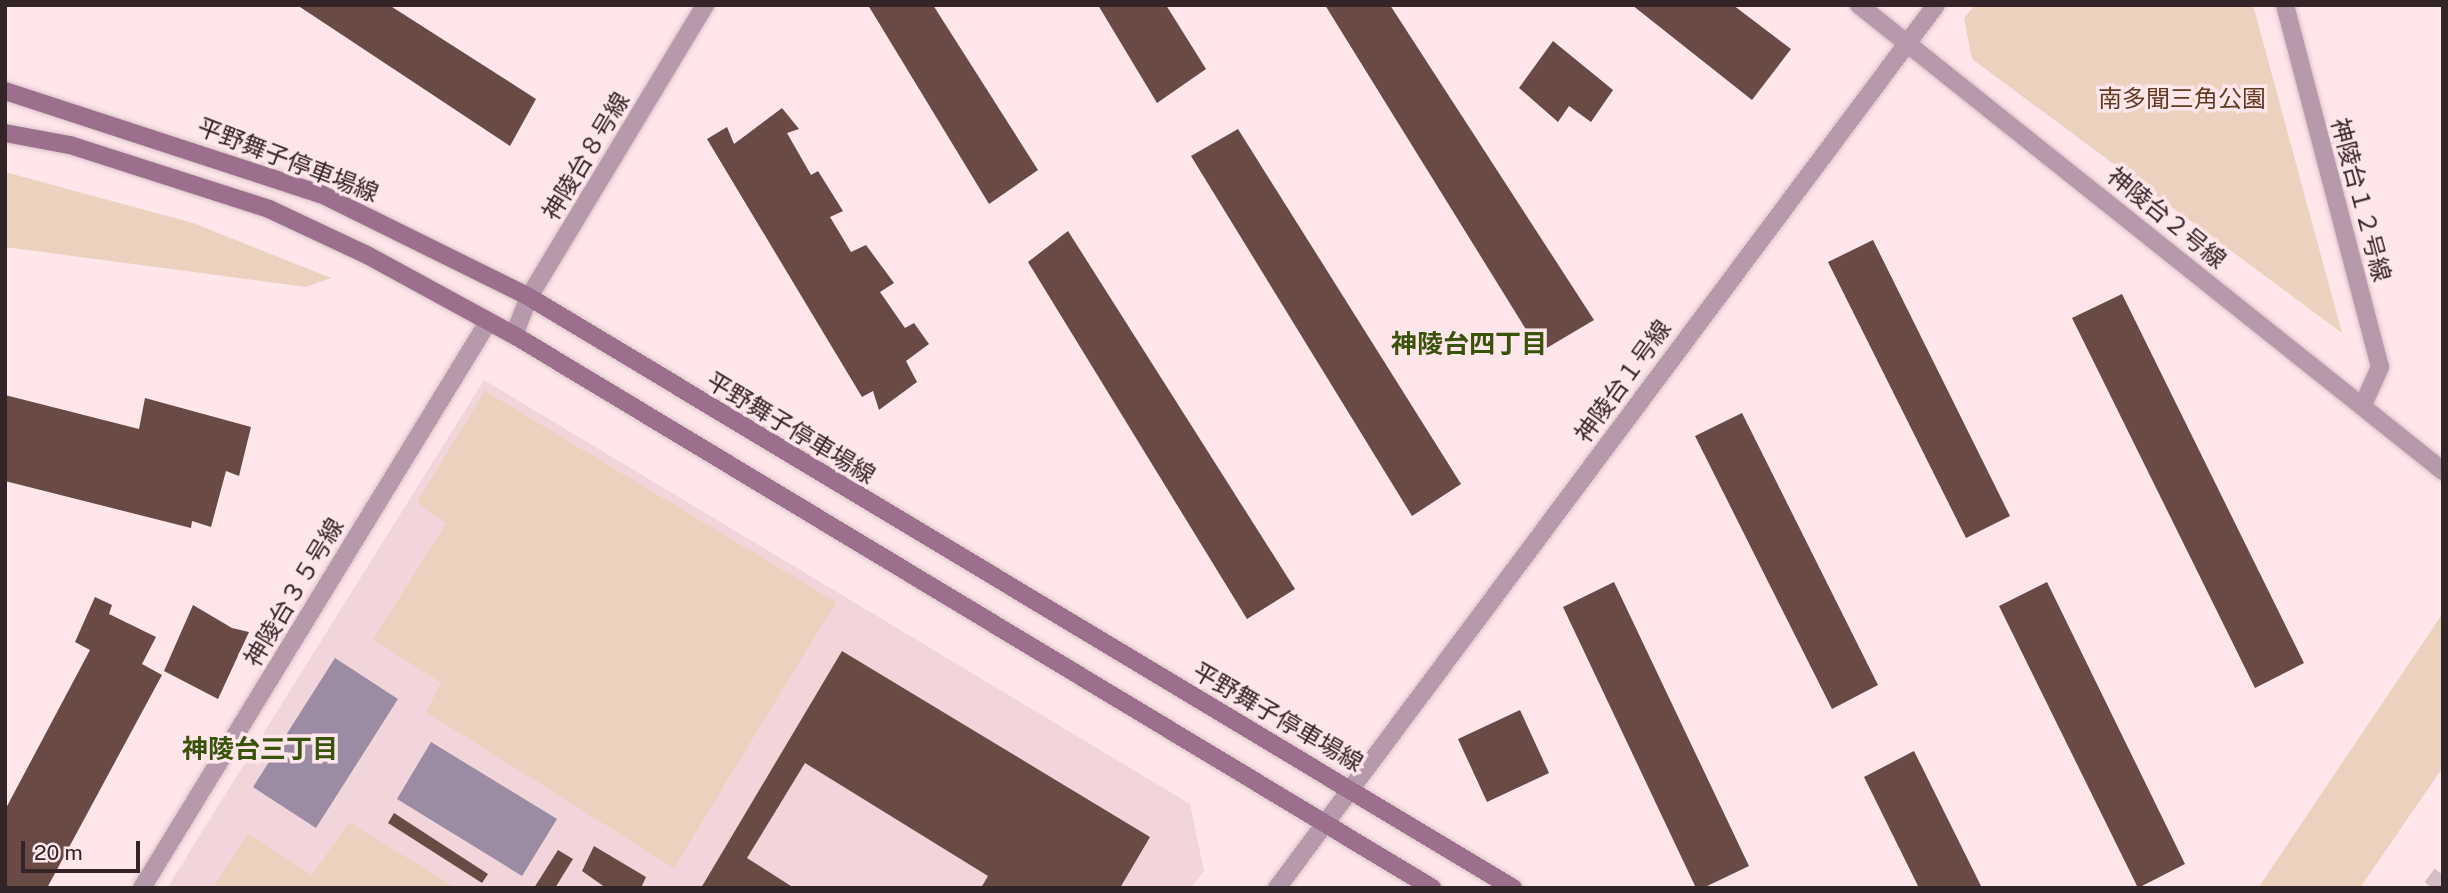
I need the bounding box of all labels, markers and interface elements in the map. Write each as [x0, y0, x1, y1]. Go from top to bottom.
park label: 南多聞三角公園 [2098, 85, 2266, 113]
street label: 神陵台８号線 [537, 87, 635, 225]
street label: 平野舞子停車場線 [193, 112, 383, 208]
street label: 神陵台１２号線 [2325, 115, 2397, 285]
street label: 神陵台２号線 [2102, 161, 2232, 275]
street label: 神陵台１号線 [1569, 314, 1677, 448]
district label: 神陵台四丁目 [1391, 328, 1547, 360]
street label: 平野舞子停車場線 [701, 366, 881, 490]
street label: 神陵台３５号線 [238, 513, 350, 671]
street label: 平野舞子停車場線 [1188, 657, 1368, 777]
district label: 神陵台三丁目 [182, 733, 338, 765]
scale bar [24, 826, 144, 870]
text: 20 m [34, 840, 83, 865]

